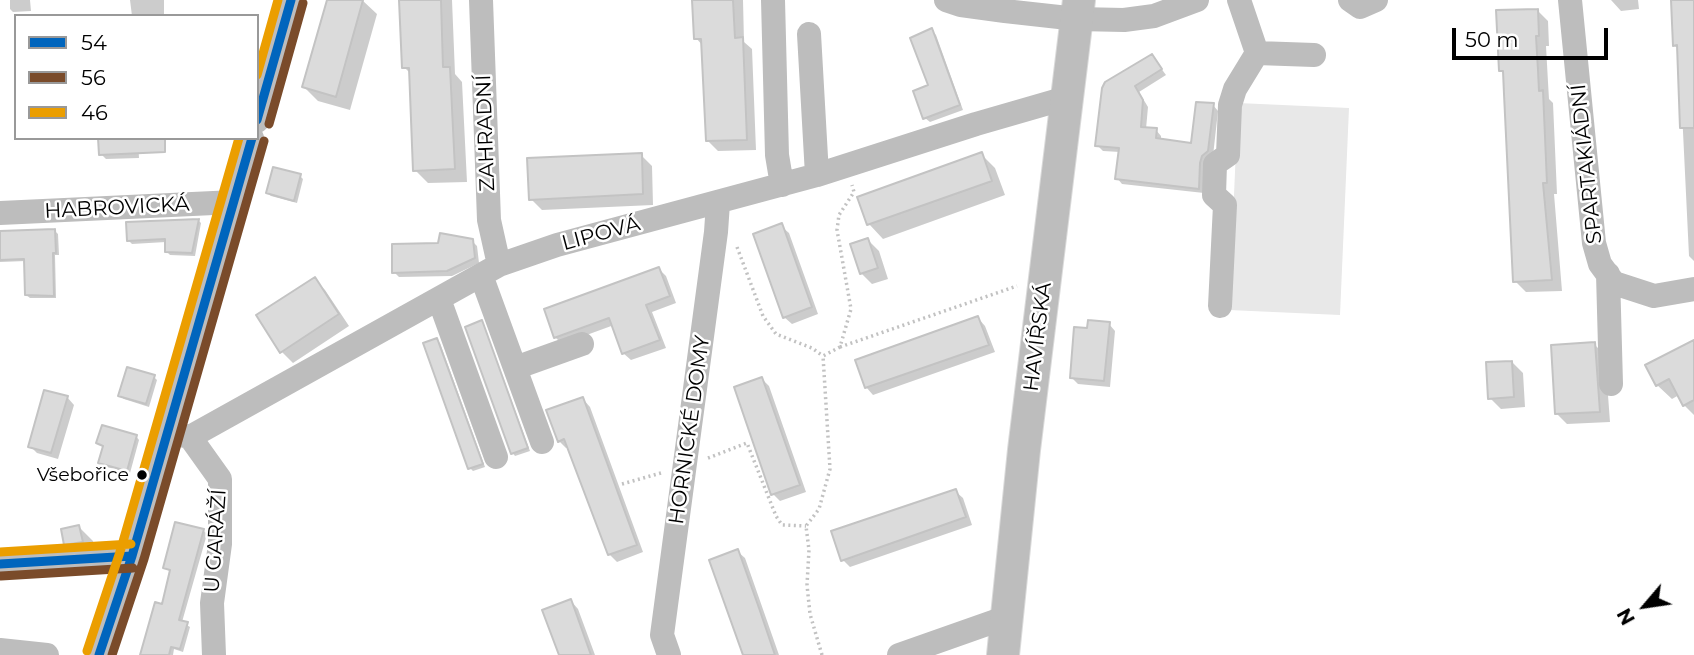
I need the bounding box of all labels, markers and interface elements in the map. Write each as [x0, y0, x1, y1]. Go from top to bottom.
legend [14, 14, 259, 140]
scale bar [1456, 14, 1612, 58]
text: 50 m [1465, 27, 1519, 52]
text: 54 [81, 30, 107, 55]
text: 56 [81, 65, 106, 90]
street label: ZAHRADNÍ [471, 74, 501, 192]
street label: SPARTAKIÁDNÍ [1566, 83, 1608, 245]
text: 46 [81, 100, 108, 125]
street label: HABROVICKÁ [44, 192, 190, 224]
street label: LIPOVÁ [559, 211, 643, 257]
street label: HAVÍŘSKÁ [1019, 281, 1057, 393]
street label: HORNICKÉ DOMY [664, 334, 716, 526]
place label: Všebořice [37, 464, 129, 486]
marker: Všebořice [135, 468, 149, 482]
street label: U GARÁŽÍ [200, 488, 232, 594]
north arrow [1610, 571, 1680, 641]
text: N [1612, 604, 1640, 629]

